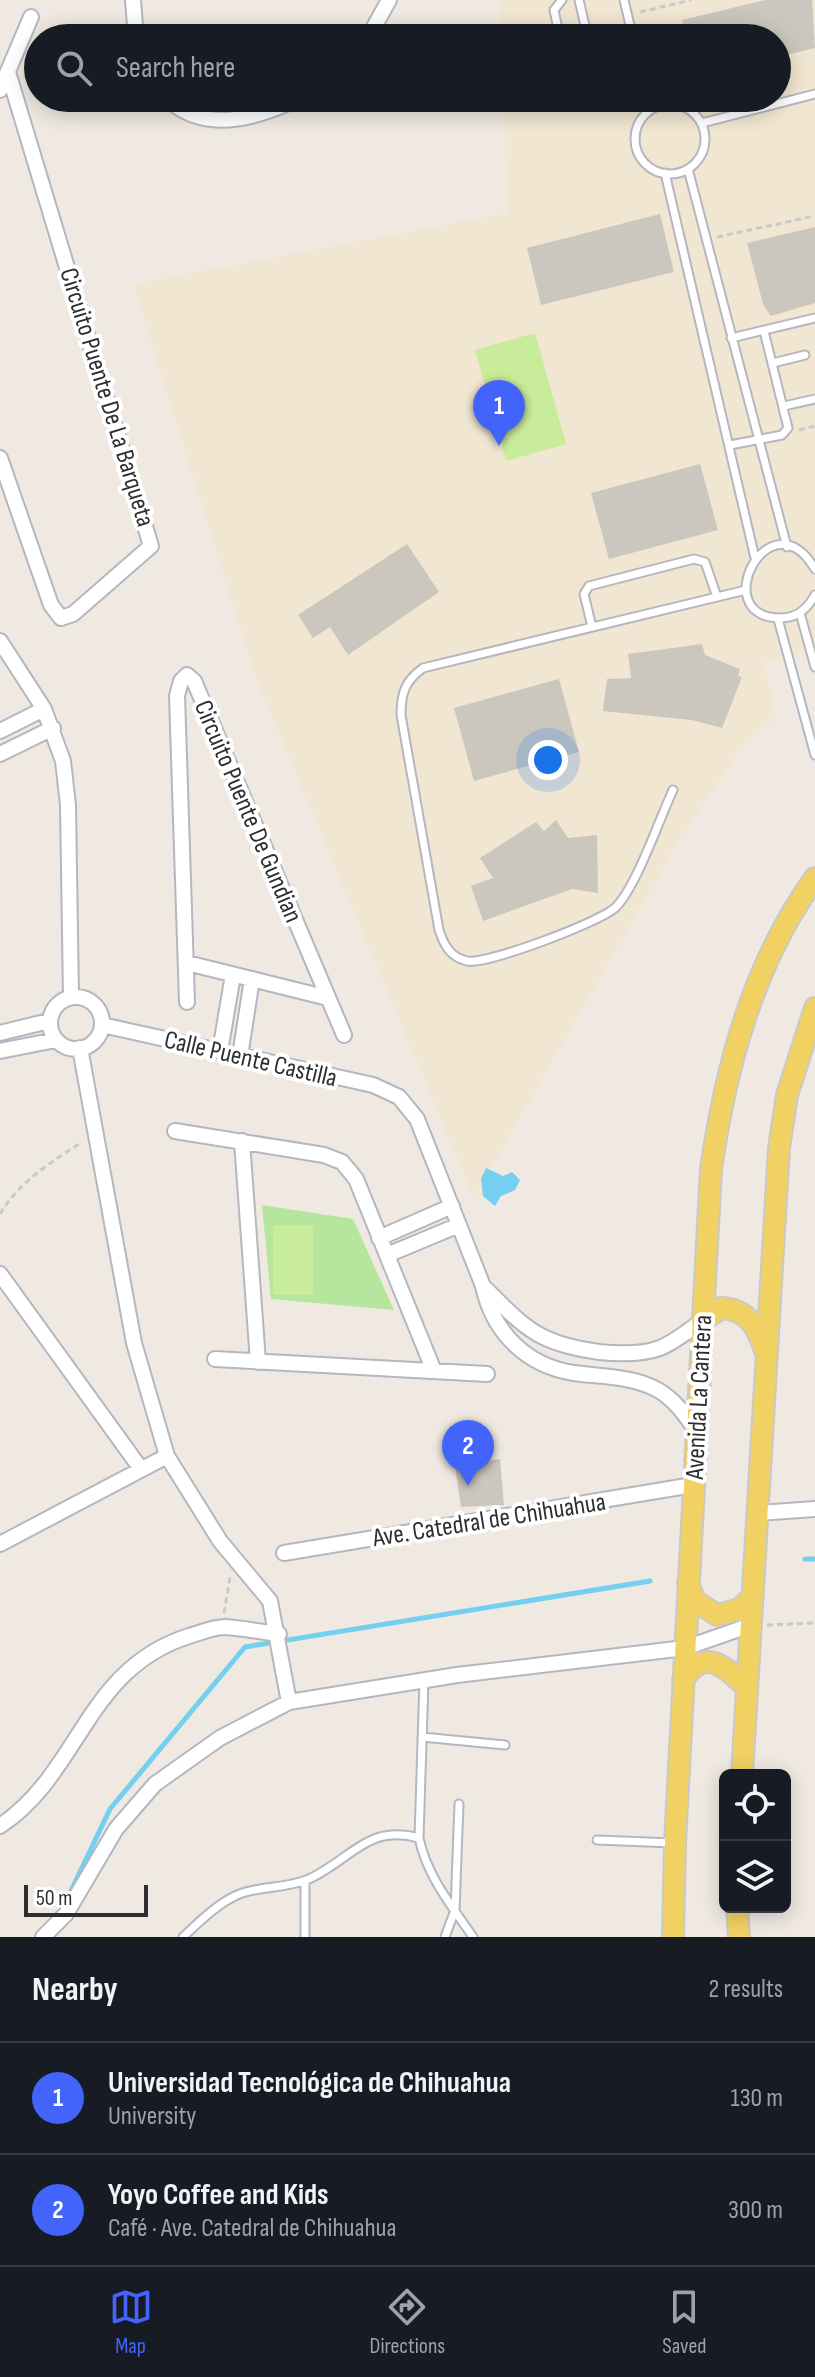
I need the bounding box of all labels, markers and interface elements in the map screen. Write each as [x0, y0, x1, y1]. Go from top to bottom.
search box [24, 24, 791, 112]
icon: search [52, 46, 96, 90]
text: Search here [116, 50, 235, 86]
street label: Circuito Puente De La Barqueta [52, 264, 161, 531]
pin: 1 [473, 380, 525, 446]
street label: Circuito Puente De Gundian [187, 696, 308, 927]
your location [528, 740, 568, 780]
street label: Calle Puente Castilla [161, 1025, 340, 1094]
street label: Avenida La Cantera [680, 1314, 719, 1481]
pin: 2 [442, 1420, 494, 1486]
street label: Ave. Catedral de Chihuahua [370, 1487, 608, 1554]
map controls [719, 1769, 791, 1913]
button: locate [719, 1769, 791, 1841]
button: layers [719, 1841, 791, 1913]
scale bar [24, 1881, 148, 1917]
text: 50 m [36, 1885, 72, 1912]
text: Nearby [32, 1969, 118, 2010]
text: 2 results [709, 1974, 783, 2005]
text: Universidad Tecnológica de Chihuahua [108, 2065, 511, 2101]
text: 1 [53, 2083, 63, 2114]
text: 130 m [731, 2083, 783, 2114]
text: University [108, 2101, 196, 2132]
text: Yoyo Coffee and Kids [108, 2177, 329, 2213]
text: 2 [52, 2195, 64, 2226]
text: 300 m [728, 2195, 783, 2226]
text: Café · Ave. Catedral de Chihuahua [108, 2213, 396, 2244]
tab: Map [109, 2285, 153, 2360]
tab: Directions [370, 2285, 445, 2360]
tab: Saved [662, 2285, 706, 2360]

